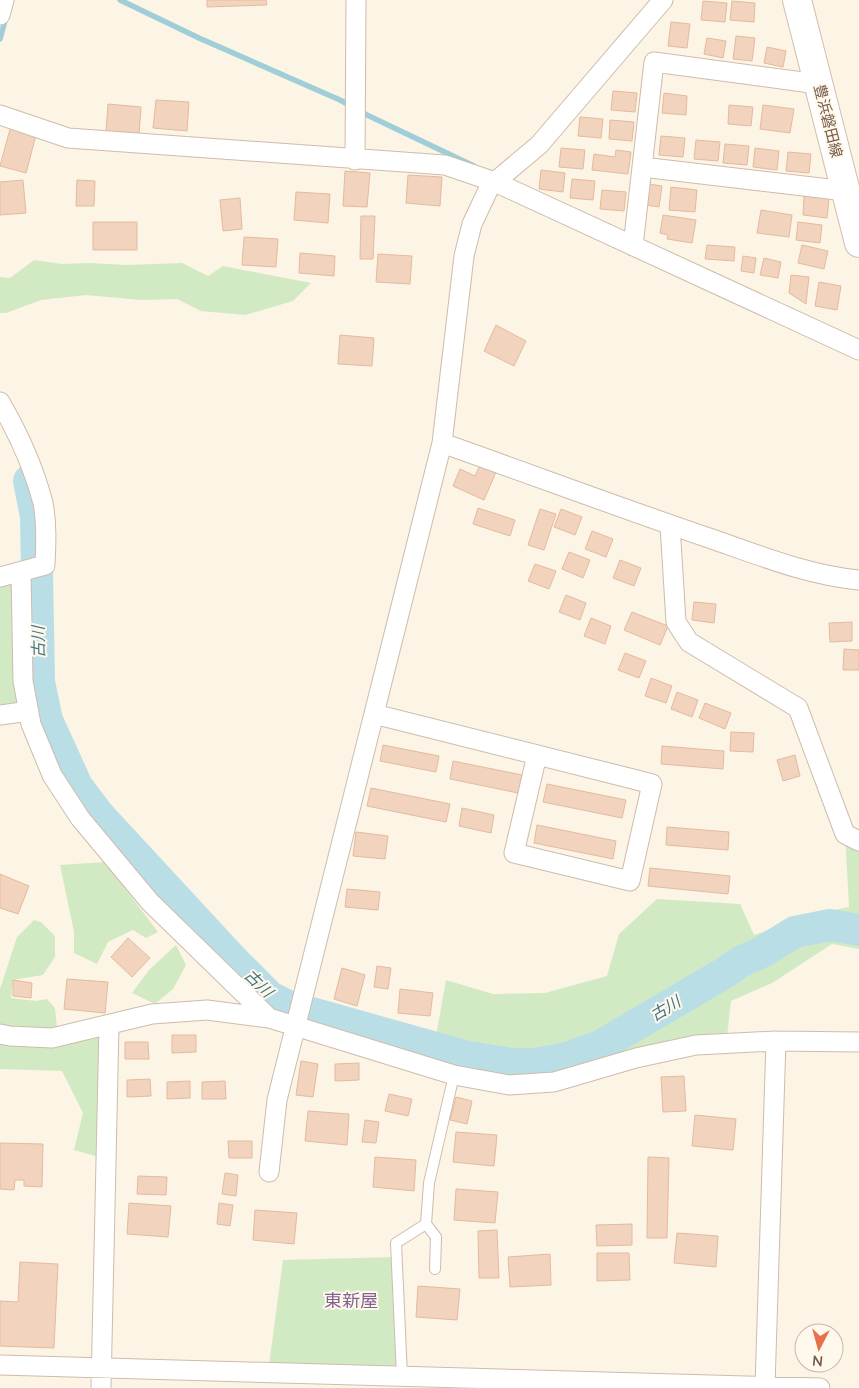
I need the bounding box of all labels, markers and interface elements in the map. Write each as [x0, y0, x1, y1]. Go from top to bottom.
street label: 豊浜磐田線 [811, 82, 847, 159]
water label: 古川 [28, 624, 47, 658]
water label: 古川 [241, 965, 279, 1002]
water label: 古川 [646, 990, 685, 1024]
district label: 東新屋 [324, 1289, 378, 1311]
north arrow [794, 1323, 844, 1373]
text: N [811, 1352, 824, 1370]

